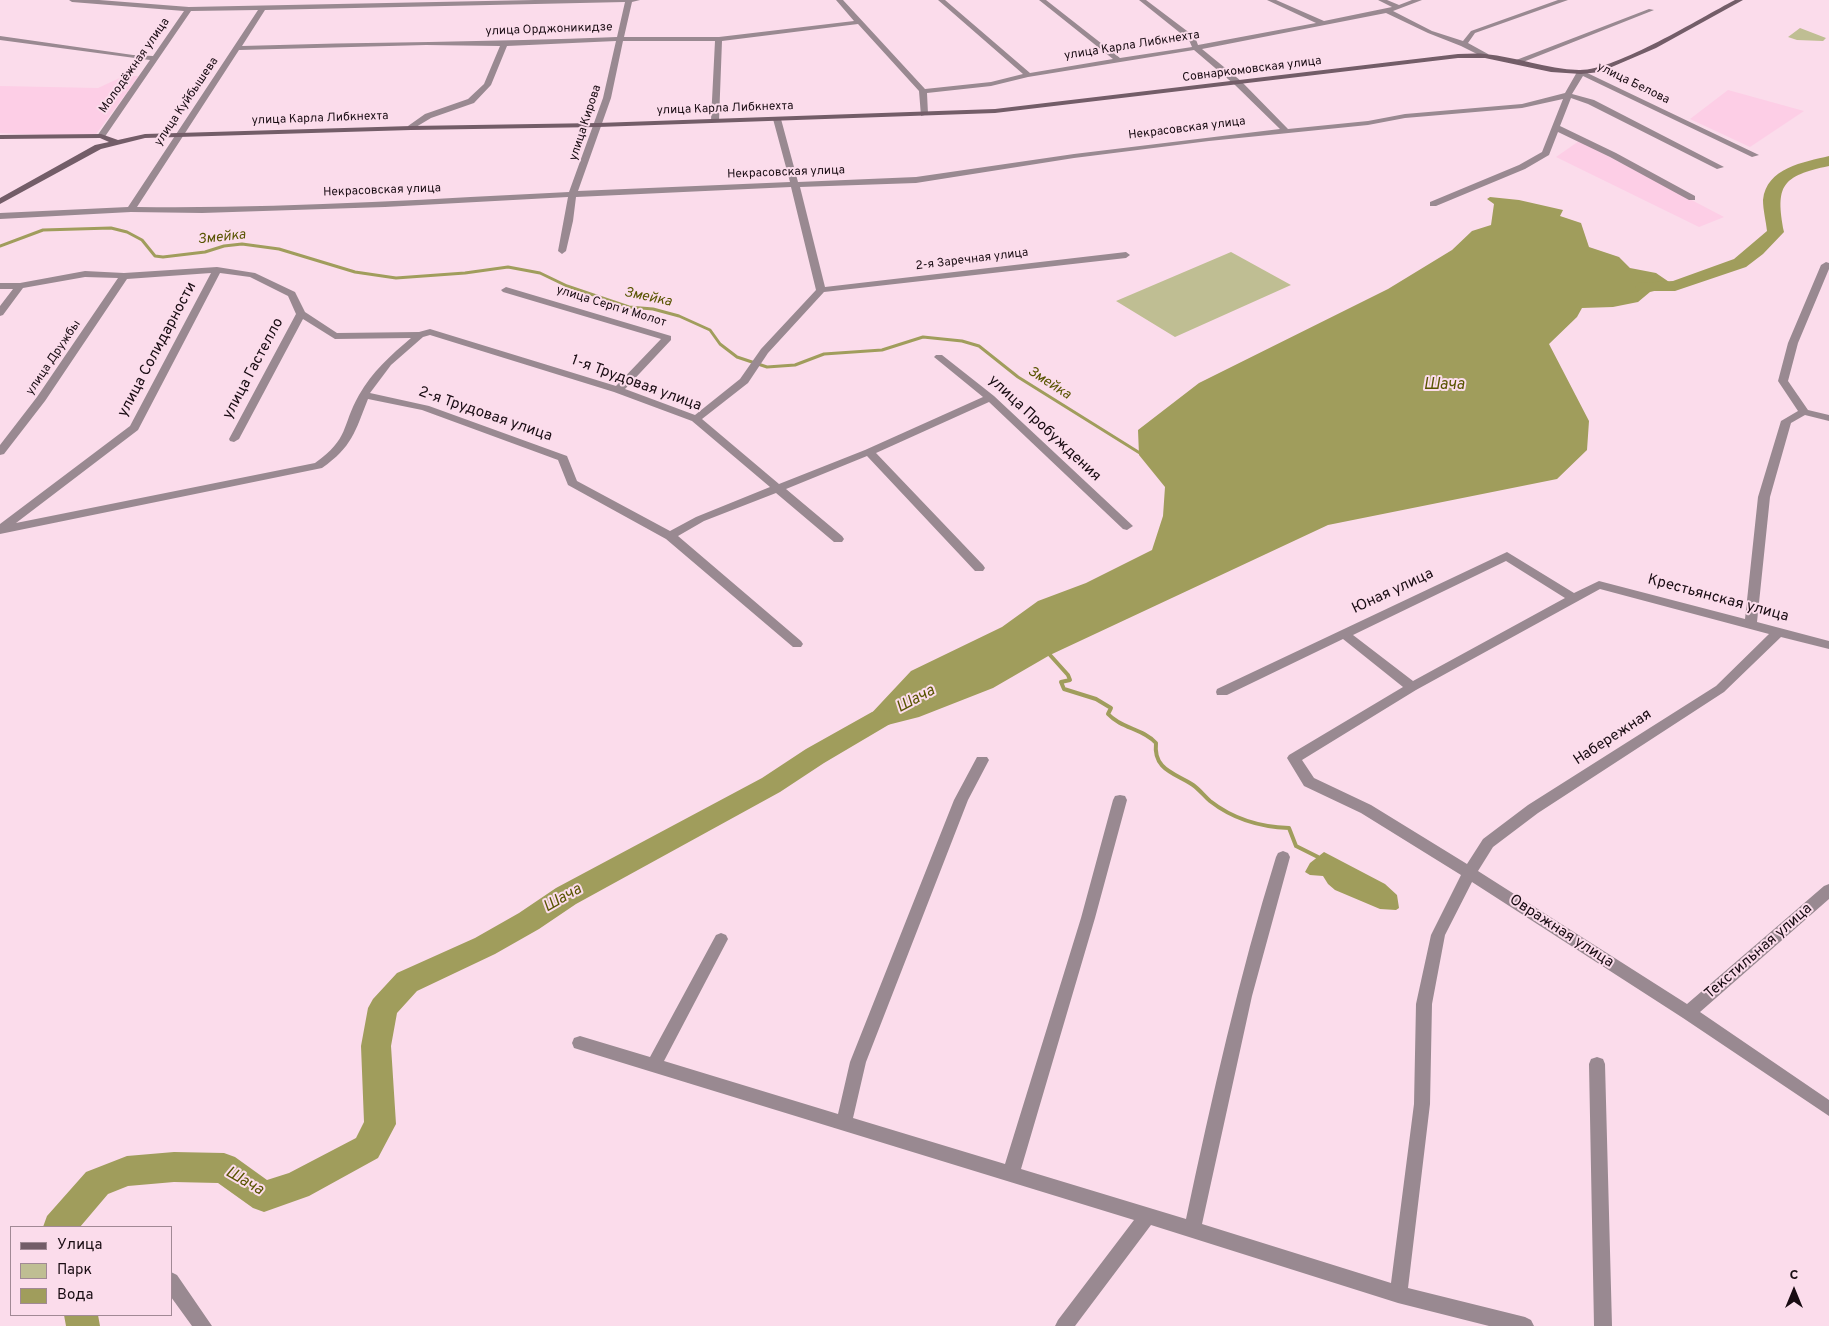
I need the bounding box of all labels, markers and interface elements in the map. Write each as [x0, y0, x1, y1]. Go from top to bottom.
street label: Молодёжная улица [97, 16, 173, 116]
street label: улица Орджоникидзе [485, 21, 613, 39]
street label: улица Карла Либкнехта [1063, 28, 1201, 64]
street label: Совнаркомовская улица [1182, 54, 1322, 86]
street label: улица Куйбышева [152, 55, 222, 149]
street label: улица Белова [1594, 60, 1672, 108]
street label: улица Кирова [567, 83, 605, 163]
street label: улица Карла Либкнехта [656, 99, 794, 119]
street label: улица Карла Либкнехта [251, 109, 389, 129]
street label: Некрасовская улица [1128, 115, 1246, 143]
street label: Некрасовская улица [727, 164, 845, 182]
street label: Некрасовская улица [323, 182, 441, 200]
water label: Змейка [197, 227, 247, 249]
street label: 2-я Заречная улица [915, 246, 1029, 274]
street label: улица Солидарности [115, 279, 201, 421]
street label: улица Серп и Молот [554, 283, 668, 331]
water label: Змейка [623, 285, 673, 311]
street label: улица Гастелло [220, 315, 288, 423]
street label: улица Дружбы [24, 318, 84, 398]
street label: 1-я Трудовая улица [568, 352, 704, 416]
water label: Змейка [1024, 364, 1074, 404]
street label: улица Пробуждения [984, 372, 1104, 486]
water label: Шача [1424, 376, 1464, 396]
street label: 2-я Трудовая улица [416, 384, 554, 446]
street label: Юная улица [1349, 565, 1437, 619]
street label: Крестьянская улица [1645, 571, 1791, 627]
water label: Шача [893, 682, 939, 718]
street label: Набережная [1571, 706, 1655, 770]
water label: Шача [540, 880, 586, 918]
street label: Овражная улица [1505, 892, 1617, 972]
street label: Текстильная улица [1702, 900, 1816, 1004]
water label: Шача [221, 1163, 267, 1201]
legend [10, 1226, 172, 1316]
text: Улица [57, 1236, 102, 1255]
text: Парк [57, 1261, 92, 1280]
north arrow [1769, 1266, 1819, 1316]
text: С [1790, 1267, 1798, 1284]
text: Вода [57, 1286, 93, 1305]

